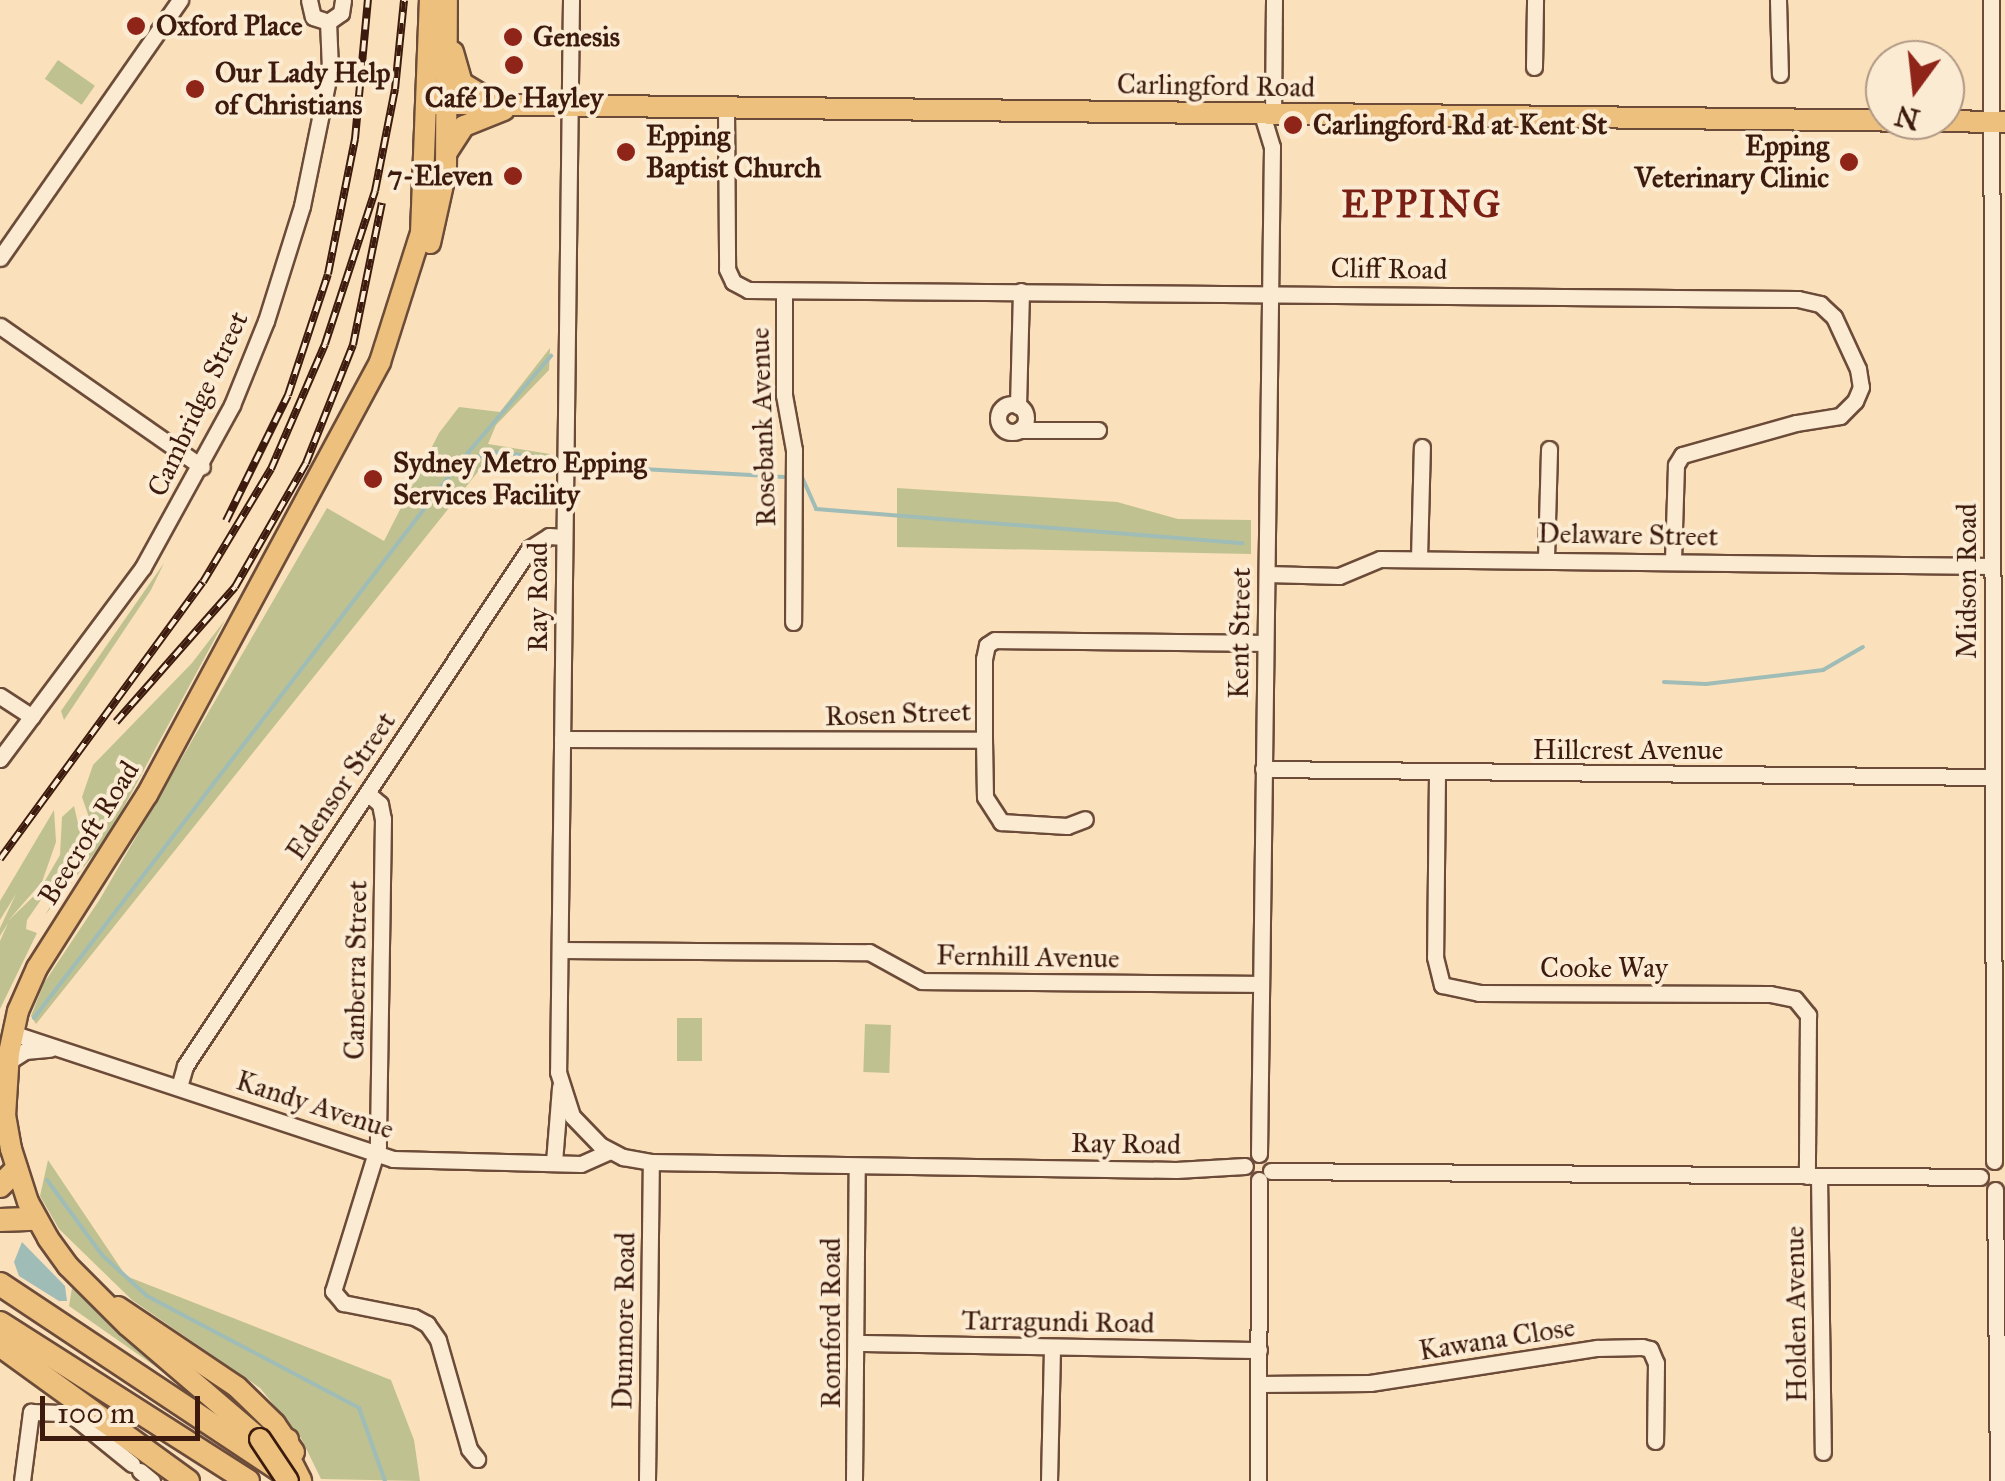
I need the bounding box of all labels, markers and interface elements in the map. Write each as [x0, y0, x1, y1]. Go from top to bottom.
place label: Oxford Place [156, 9, 303, 43]
marker: Oxford Place [125, 15, 147, 37]
place label: Genesis [533, 20, 620, 54]
marker: Genesis [502, 26, 524, 48]
north arrow [1865, 40, 1965, 140]
marker: Café De Hayley [503, 54, 525, 76]
place label: Our Lady Help of Christians [215, 56, 390, 122]
street label: Carlingford Road [1117, 67, 1315, 105]
marker: Our Lady Help of Christians [184, 78, 206, 100]
place label: Café De Hayley [425, 81, 603, 115]
text: N [1892, 98, 1924, 138]
place label: Carlingford Rd at Kent St [1313, 108, 1607, 142]
marker: Carlingford Rd at Kent St [1282, 114, 1304, 136]
place label: Epping Baptist Church [646, 119, 821, 185]
place label: Epping Veterinary Clinic [1635, 129, 1829, 195]
marker: Epping Baptist Church [615, 141, 637, 163]
marker: Epping Veterinary Clinic [1838, 151, 1860, 173]
place label: 7-Eleven [388, 159, 493, 193]
marker: 7-Eleven [502, 165, 524, 187]
district label: EPPING [1341, 182, 1503, 228]
street label: Cliff Road [1330, 251, 1448, 287]
street label: Cambridge Street [140, 306, 256, 502]
street label: Rosebank Avenue [743, 327, 783, 527]
place label: Sydney Metro Epping Services Facility [393, 446, 646, 512]
marker: Sydney Metro Epping Services Facility [362, 468, 384, 490]
street label: Midson Road [1950, 503, 1984, 659]
street label: Delaware Street [1537, 517, 1719, 553]
street label: Ray Road [521, 542, 555, 652]
street label: Kent Street [1222, 567, 1258, 699]
street label: Rosen Street [824, 695, 972, 733]
street label: Edensor Street [279, 706, 403, 866]
street label: Hillcrest Avenue [1533, 733, 1723, 767]
street label: Beecroft Road [31, 755, 147, 911]
street label: Canberra Street [338, 880, 374, 1060]
street label: Fernhill Avenue [936, 939, 1120, 975]
street label: Cooke Way [1540, 951, 1668, 985]
street label: Kandy Avenue [232, 1064, 398, 1146]
street label: Ray Road [1071, 1126, 1181, 1162]
street label: Holden Avenue [1778, 1225, 1814, 1403]
street label: Dunmore Road [606, 1232, 642, 1410]
street label: Romford Road [814, 1238, 848, 1408]
street label: Tarragundi Road [961, 1304, 1155, 1340]
street label: Kawana Close [1417, 1310, 1577, 1368]
scale bar [45, 1376, 205, 1438]
text: 100 m [57, 1395, 135, 1431]

